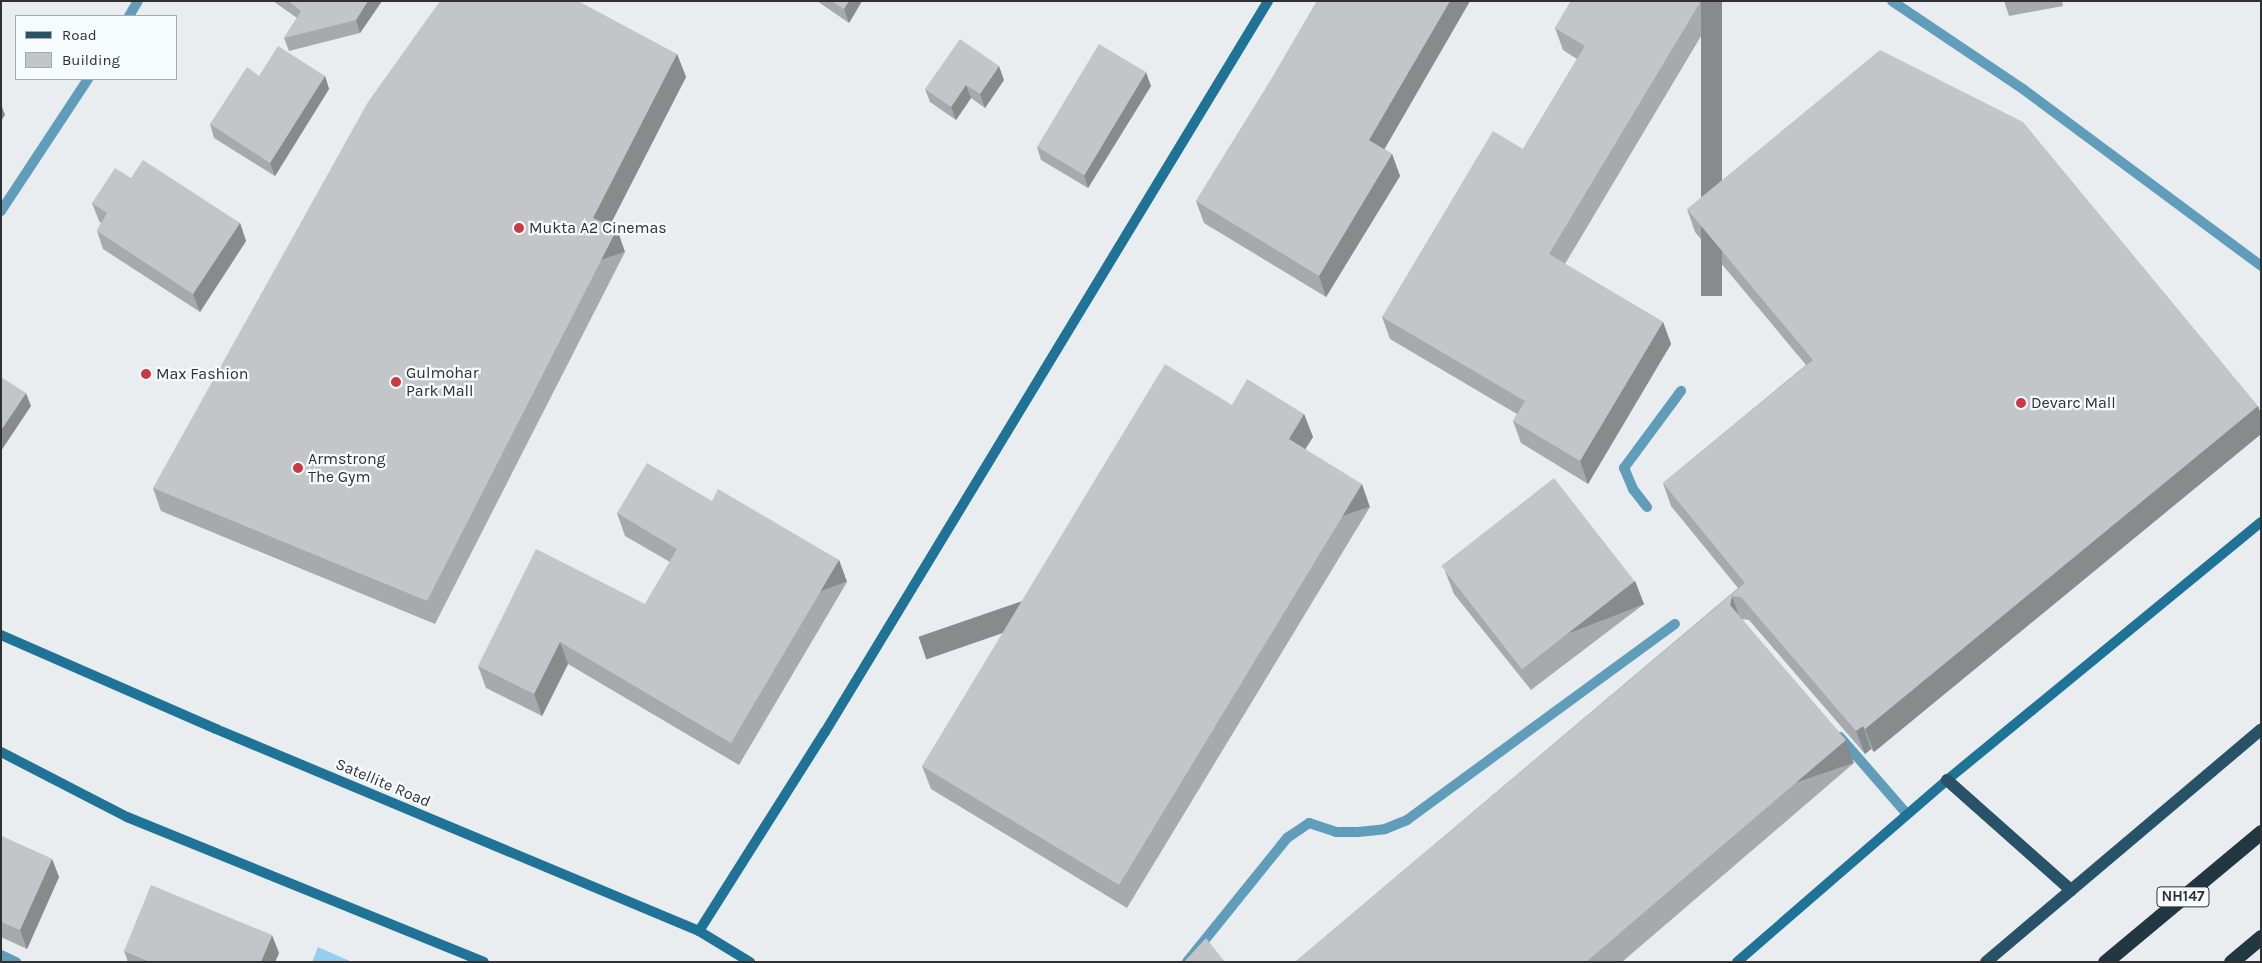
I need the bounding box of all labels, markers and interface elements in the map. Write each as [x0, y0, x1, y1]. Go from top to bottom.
legend [15, 15, 178, 80]
text: Road [62, 26, 97, 44]
text: Building [62, 51, 120, 69]
place label: Mukta A2 Cinemas [529, 218, 667, 238]
marker: Mukta A2 Cinemas [513, 222, 525, 234]
place label: Gulmohar Park Mall [406, 363, 478, 401]
place label: Max Fashion [156, 364, 248, 384]
marker: Max Fashion [140, 368, 152, 380]
marker: Gulmohar Park Mall [390, 376, 402, 388]
place label: Devarc Mall [2031, 393, 2116, 413]
marker: Devarc Mall [2015, 397, 2027, 409]
place label: Armstrong The Gym [308, 449, 386, 487]
marker: Armstrong The Gym [292, 462, 304, 474]
street label: Satellite Road [333, 754, 433, 812]
road number: NH147 [2156, 884, 2210, 910]

